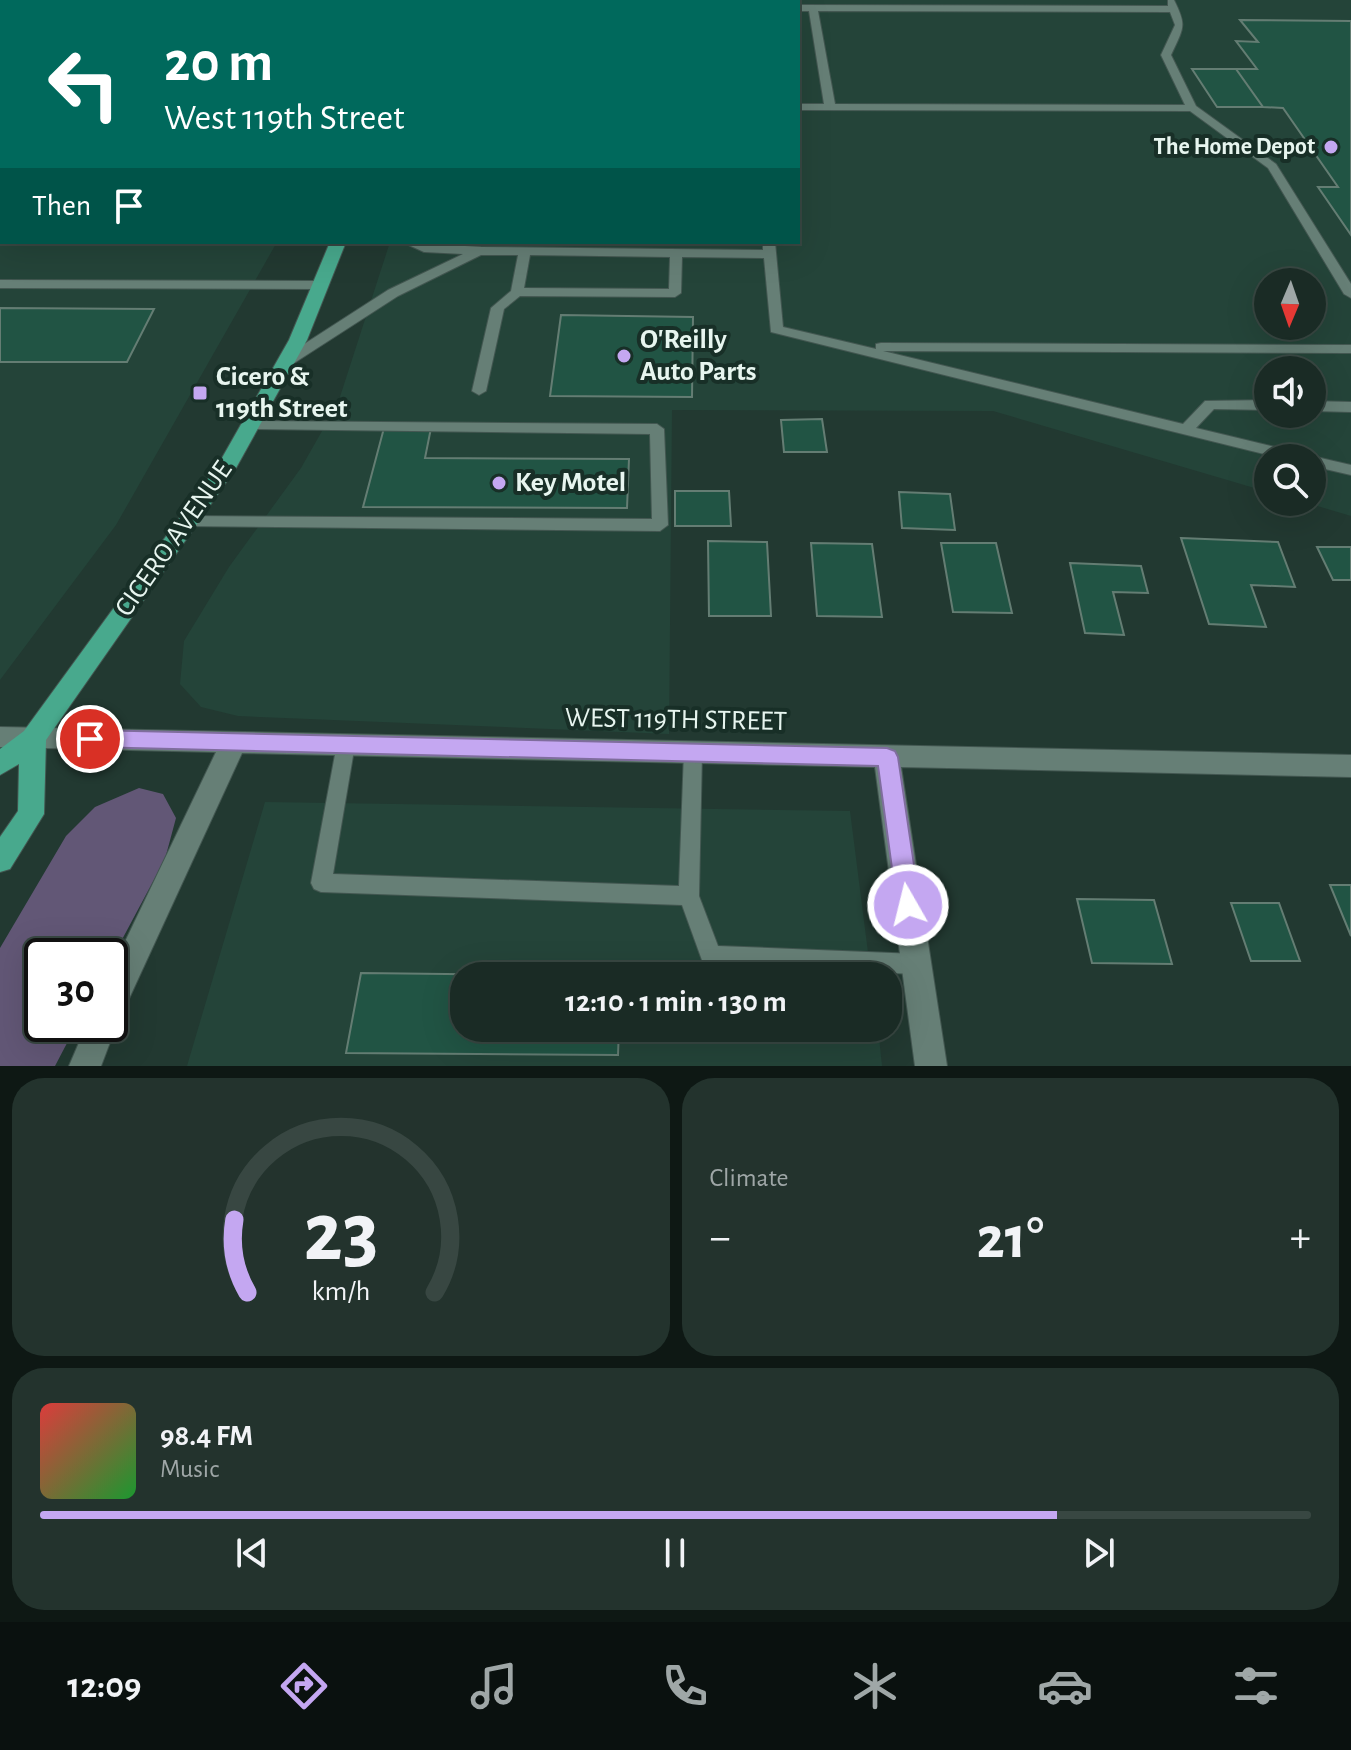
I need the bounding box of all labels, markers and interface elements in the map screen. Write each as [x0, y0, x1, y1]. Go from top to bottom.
icon: left [32, 32, 136, 136]
text: 20 m [164, 35, 273, 91]
text: West 119th Street [164, 100, 404, 136]
place label: The Home Depot [1153, 135, 1315, 159]
marker: The Home Depot [1322, 138, 1340, 156]
icon: arrive [107, 184, 151, 228]
text: Then [32, 191, 91, 221]
north arrow [1254, 268, 1326, 340]
map controls [1254, 268, 1326, 516]
place label: O'Reilly Auto Parts [640, 326, 756, 386]
marker: O'Reilly Auto Parts [615, 347, 633, 365]
button: sound [1254, 356, 1326, 428]
place label: Cicero & 119th Street [216, 363, 348, 423]
marker: Cicero & 119th Street [191, 384, 209, 402]
button: search [1254, 444, 1326, 516]
street label: CICERO AVENUE [110, 456, 238, 622]
place label: Key Motel [515, 469, 626, 497]
marker: Key Motel [490, 474, 508, 492]
street label: WEST 119TH STREET [565, 704, 788, 736]
pin [56, 705, 124, 773]
icon: arrive [68, 717, 112, 761]
position arrow [866, 863, 950, 947]
speed limit sign: 30 [24, 938, 128, 1042]
text: 12:10 · 1 min · 130 m [565, 987, 787, 1017]
text: Climate [710, 1165, 788, 1191]
text: 23 [303, 1192, 378, 1276]
text: 21° [977, 1209, 1044, 1269]
text: − [710, 1216, 731, 1260]
text: + [1290, 1216, 1311, 1260]
text: km/h [311, 1277, 370, 1306]
text: 98.4 FM [160, 1421, 253, 1451]
text: Music [160, 1456, 219, 1482]
icon: previous [230, 1531, 274, 1575]
icon: pause [653, 1531, 697, 1575]
icon: next [1077, 1531, 1121, 1575]
icon: directions [276, 1658, 332, 1714]
icon: music [466, 1658, 522, 1714]
icon: phone [657, 1658, 713, 1714]
icon: climate [847, 1658, 903, 1714]
icon: car [1037, 1658, 1093, 1714]
icon: filters [1228, 1658, 1284, 1714]
text: 12:09 [67, 1668, 142, 1704]

